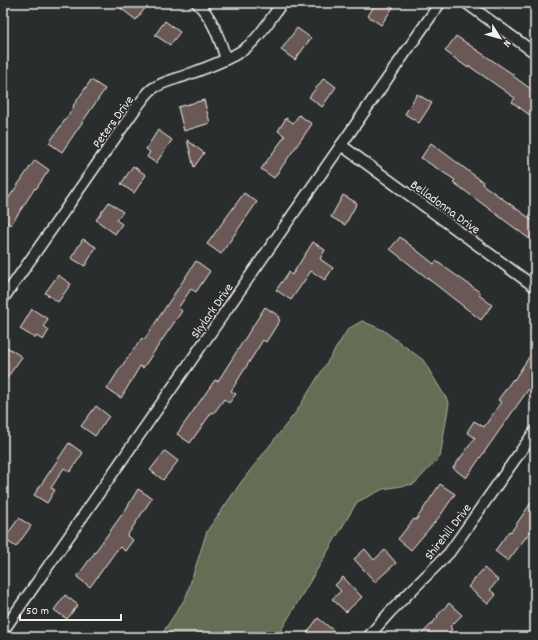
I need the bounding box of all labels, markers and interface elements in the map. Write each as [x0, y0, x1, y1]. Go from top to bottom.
north arrow [480, 18, 520, 58]
text: N [498, 36, 514, 50]
street label: Peters Drive [89, 92, 140, 153]
street label: Belladonna Drive [406, 176, 484, 240]
street label: Skylark Drive [187, 280, 239, 343]
street label: Shirehill Drive [421, 500, 477, 565]
scale bar [20, 596, 121, 622]
text: 50 m [26, 603, 49, 620]

